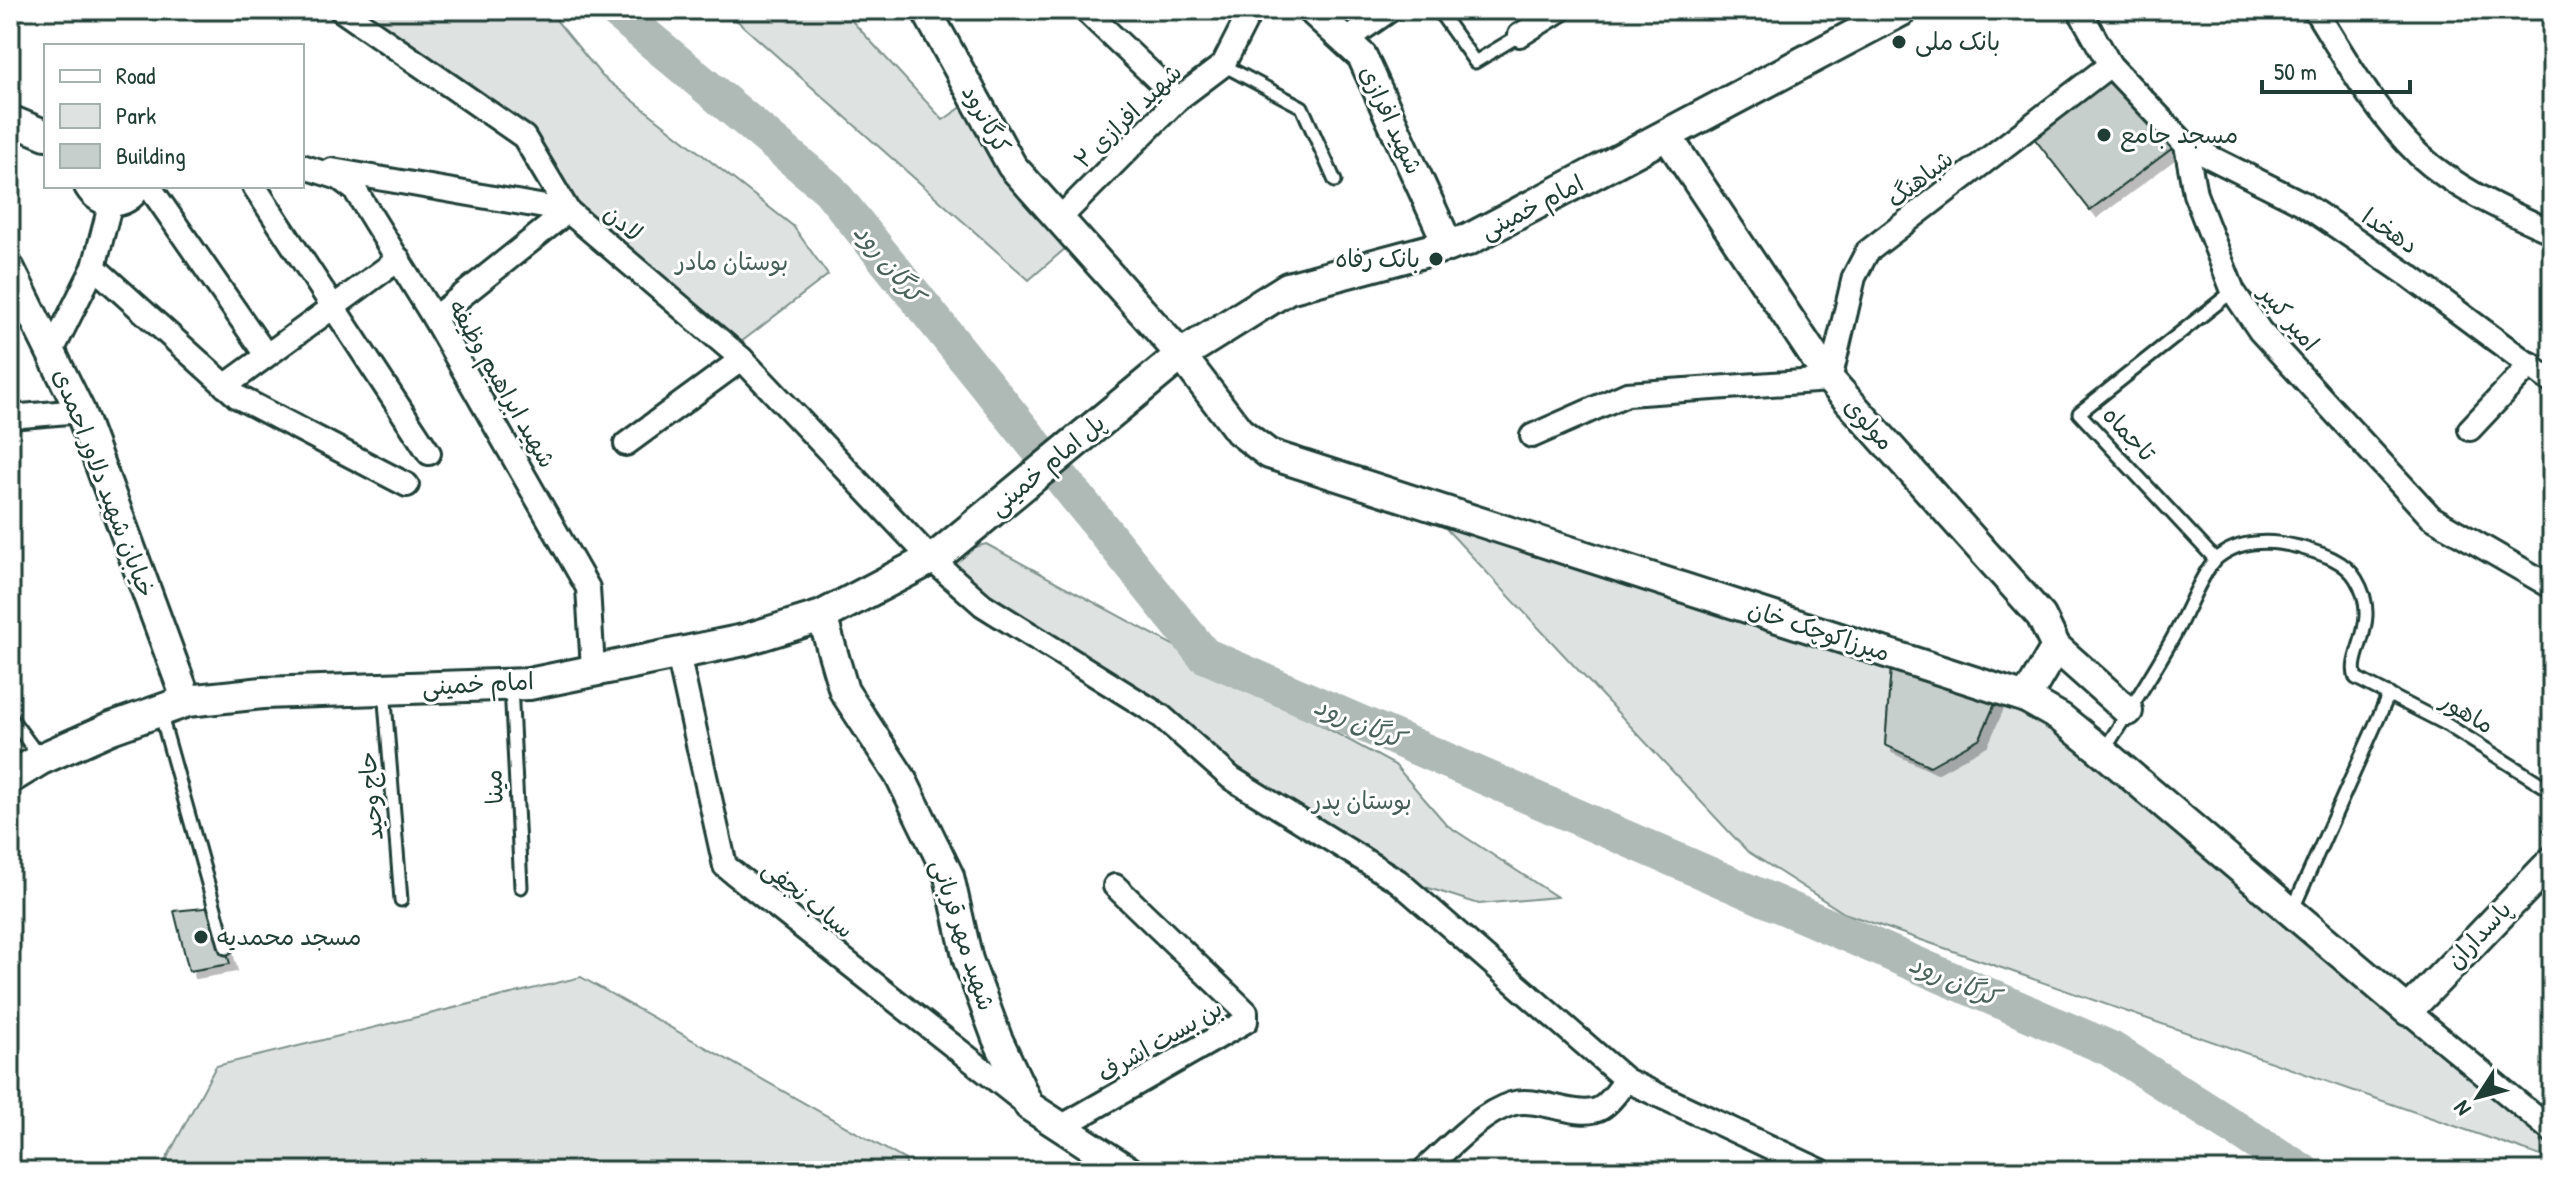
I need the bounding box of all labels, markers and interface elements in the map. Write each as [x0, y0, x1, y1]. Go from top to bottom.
place label: بانک ملی [1915, 25, 2000, 57]
marker: بانک ملی [1890, 33, 1908, 51]
legend [44, 44, 304, 188]
scale bar [2262, 44, 2410, 94]
text: 50 m [2274, 55, 2317, 87]
street label: شهید افرازی ۲ [1066, 56, 1188, 175]
text: Road [116, 59, 155, 91]
street label: شهید افرازی [1353, 60, 1431, 179]
street label: کرگانرود [955, 78, 1019, 159]
text: Park [116, 99, 156, 131]
place label: مسجد جامع [2120, 118, 2238, 152]
marker: مسجد جامع [2095, 126, 2113, 144]
text: Building [116, 139, 186, 171]
street label: شباهنگ [1880, 142, 1959, 214]
street label: امام خمینی [1474, 166, 1590, 248]
street label: لادن [597, 197, 650, 248]
street label: دهخدا [2356, 200, 2425, 260]
water label: کرگان رود [846, 215, 936, 314]
place label: بانک رفاه [1335, 242, 1420, 274]
park label: بوستان مادر [674, 245, 788, 277]
marker: بانک رفاه [1427, 250, 1445, 268]
street label: امیر کبیر [2251, 276, 2327, 357]
street label: شهید ابراهیم وظیفه [439, 294, 564, 475]
street label: خیابان شهید دلاور احمدی [47, 364, 163, 602]
street label: مولوی [1838, 390, 1902, 457]
street label: تاجماه [2096, 399, 2164, 468]
street label: پل امام خمینی [982, 406, 1113, 524]
street label: میرزاکوچک خان [1744, 592, 1894, 669]
street label: امام خمینی [421, 664, 535, 705]
street label: ماهور [2434, 683, 2500, 741]
water label: کرگان رود [1309, 687, 1414, 758]
street label: حاج وحید [350, 750, 391, 842]
street label: مینا [476, 769, 510, 805]
park label: بوستان پدر [1310, 784, 1412, 816]
street label: سیاب نجفی [756, 852, 861, 945]
street label: شهید مهر قربانی [924, 855, 1003, 1014]
street label: پاسداران [2439, 893, 2518, 975]
place label: مسجد محمدیه [217, 920, 362, 952]
marker: مسجد محمدیه [192, 928, 210, 946]
water label: کرگان رود [1904, 945, 2009, 1016]
street label: بن بست اشرف [1091, 992, 1228, 1089]
north arrow [2438, 1057, 2518, 1137]
text: N [2446, 1095, 2477, 1122]

